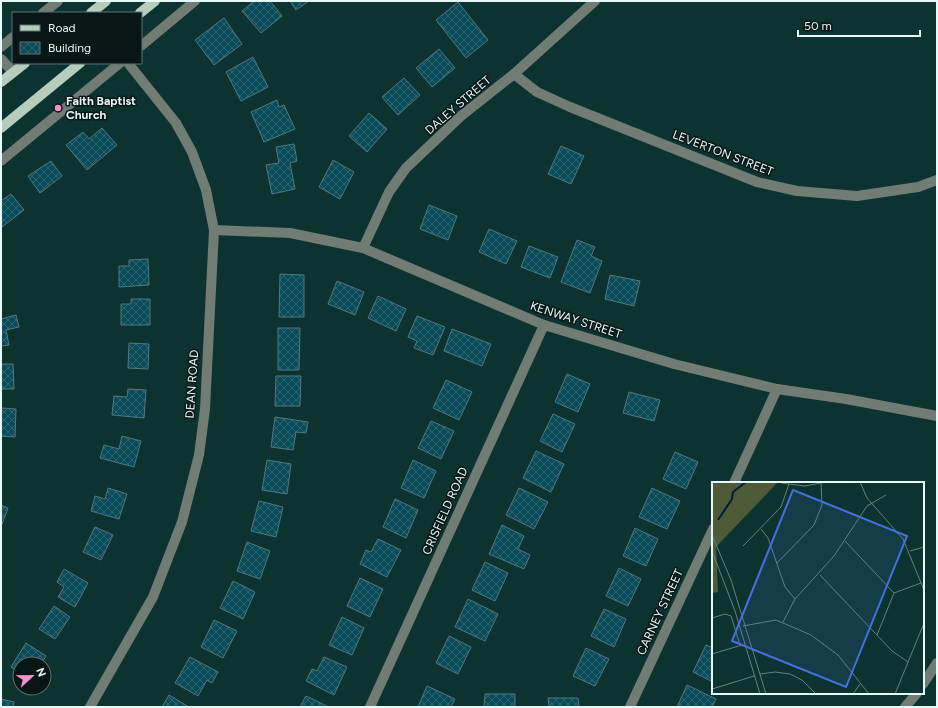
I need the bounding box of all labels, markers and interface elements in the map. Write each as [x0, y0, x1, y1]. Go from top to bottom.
legend [12, 12, 142, 64]
scale bar [798, 12, 920, 38]
text: 50 m [804, 19, 832, 33]
text: Road [48, 21, 76, 35]
text: Building [48, 41, 91, 55]
street label: DALEY STREET [422, 72, 494, 137]
place label: Faith Baptist Church [66, 94, 136, 122]
marker: Faith Baptist Church [53, 103, 63, 113]
street label: LEVERTON STREET [671, 127, 776, 179]
street label: KENWAY STREET [528, 299, 624, 342]
street label: DEAN ROAD [183, 349, 201, 419]
street label: CRISFIELD ROAD [419, 465, 471, 557]
inset map [712, 482, 924, 694]
street label: CARNEY STREET [634, 566, 686, 657]
north arrow [12, 656, 52, 696]
text: N [33, 666, 48, 679]

